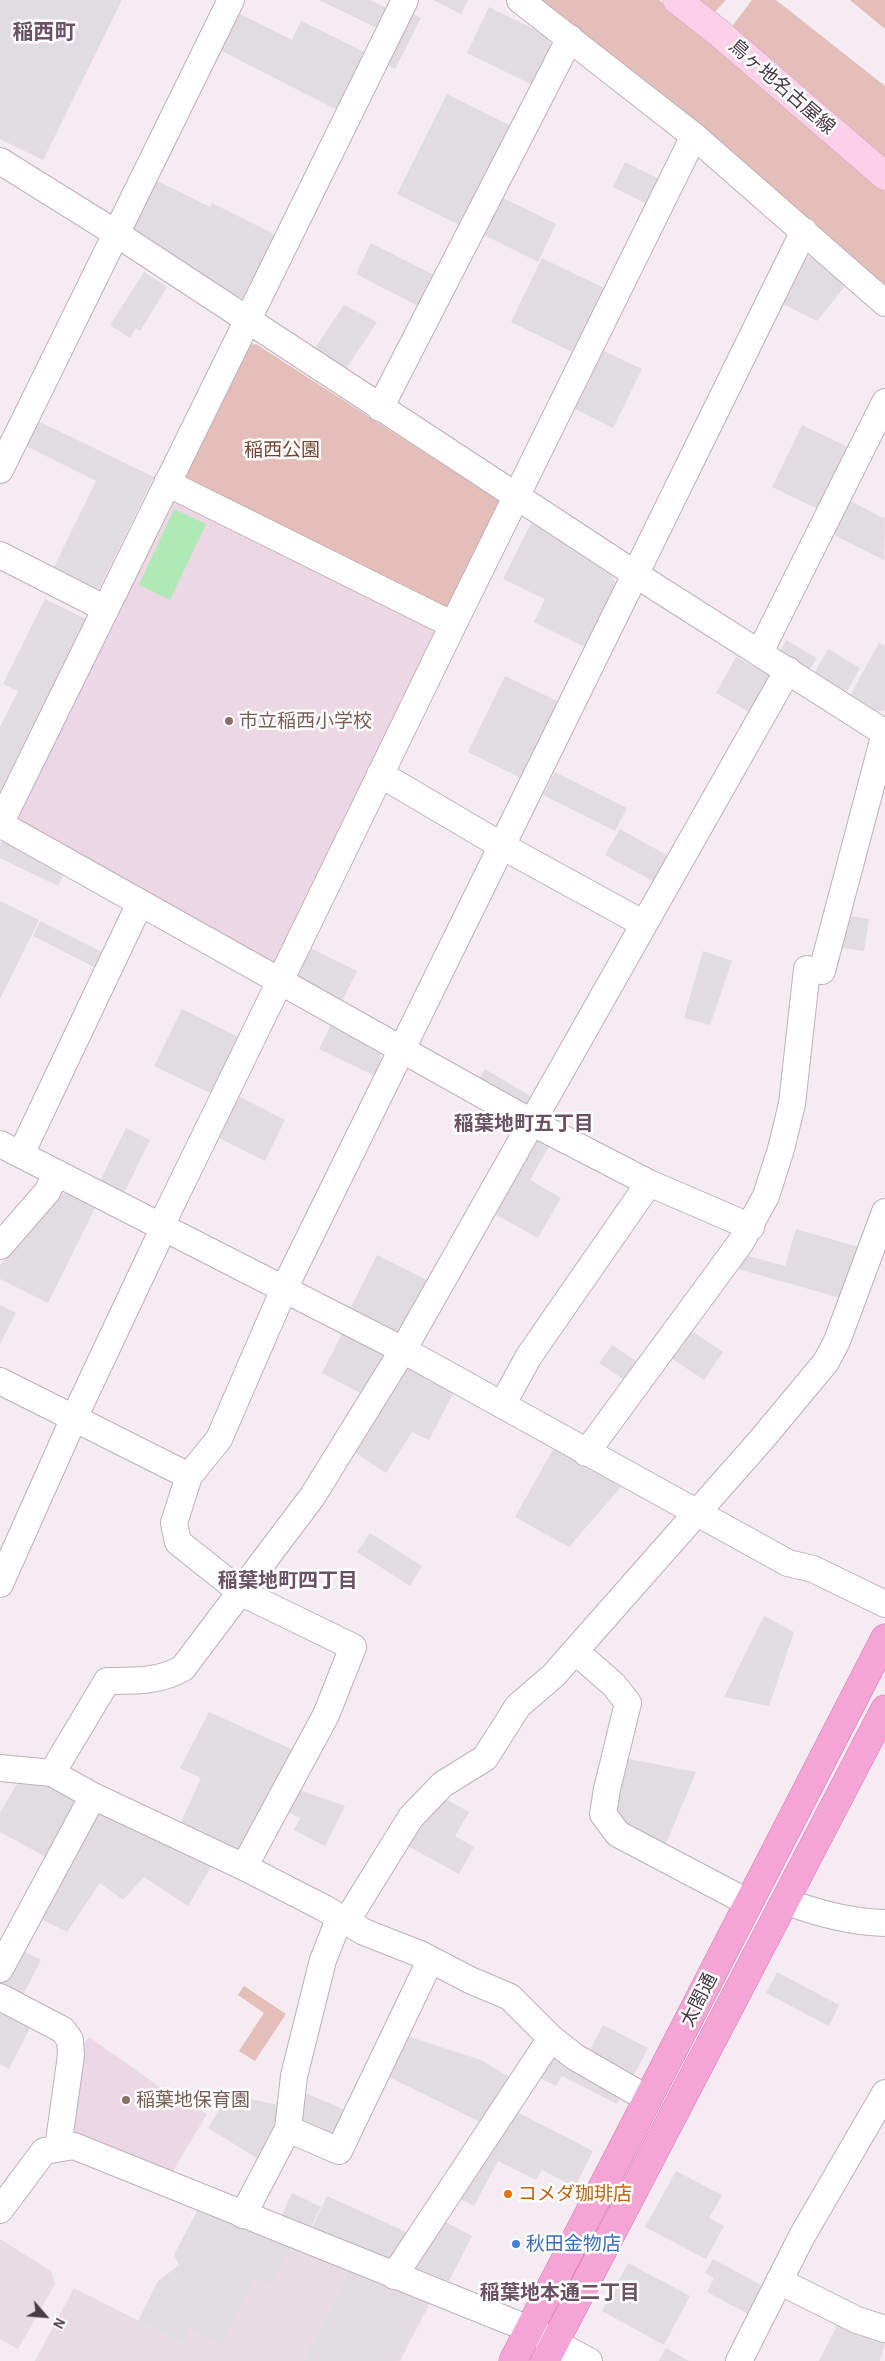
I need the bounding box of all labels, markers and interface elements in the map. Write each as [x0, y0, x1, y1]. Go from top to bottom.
district label: 稲西町 [13, 20, 75, 46]
street label: 鳥ヶ地名古屋線 [724, 35, 840, 139]
park label: 稲西公園 [244, 439, 320, 461]
place label: 市立稲西小学校 [239, 710, 372, 732]
marker: 市立稲西小学校 [223, 715, 235, 727]
district label: 稲葉地町五丁目 [454, 1112, 594, 1136]
district label: 稲葉地町四丁目 [218, 1569, 358, 1593]
street label: 太閤通 [676, 1969, 722, 2031]
place label: 稲葉地保育園 [136, 2089, 250, 2111]
marker: 稲葉地保育園 [120, 2094, 132, 2106]
place label: コメダ珈琲店 [518, 2183, 632, 2205]
marker: コメダ珈琲店 [502, 2188, 514, 2200]
place label: 秋田金物店 [526, 2233, 621, 2255]
marker: 秋田金物店 [510, 2238, 522, 2250]
district label: 稲葉地本通二丁目 [480, 2281, 640, 2305]
north arrow [20, 2291, 70, 2341]
text: N [50, 2315, 67, 2330]

